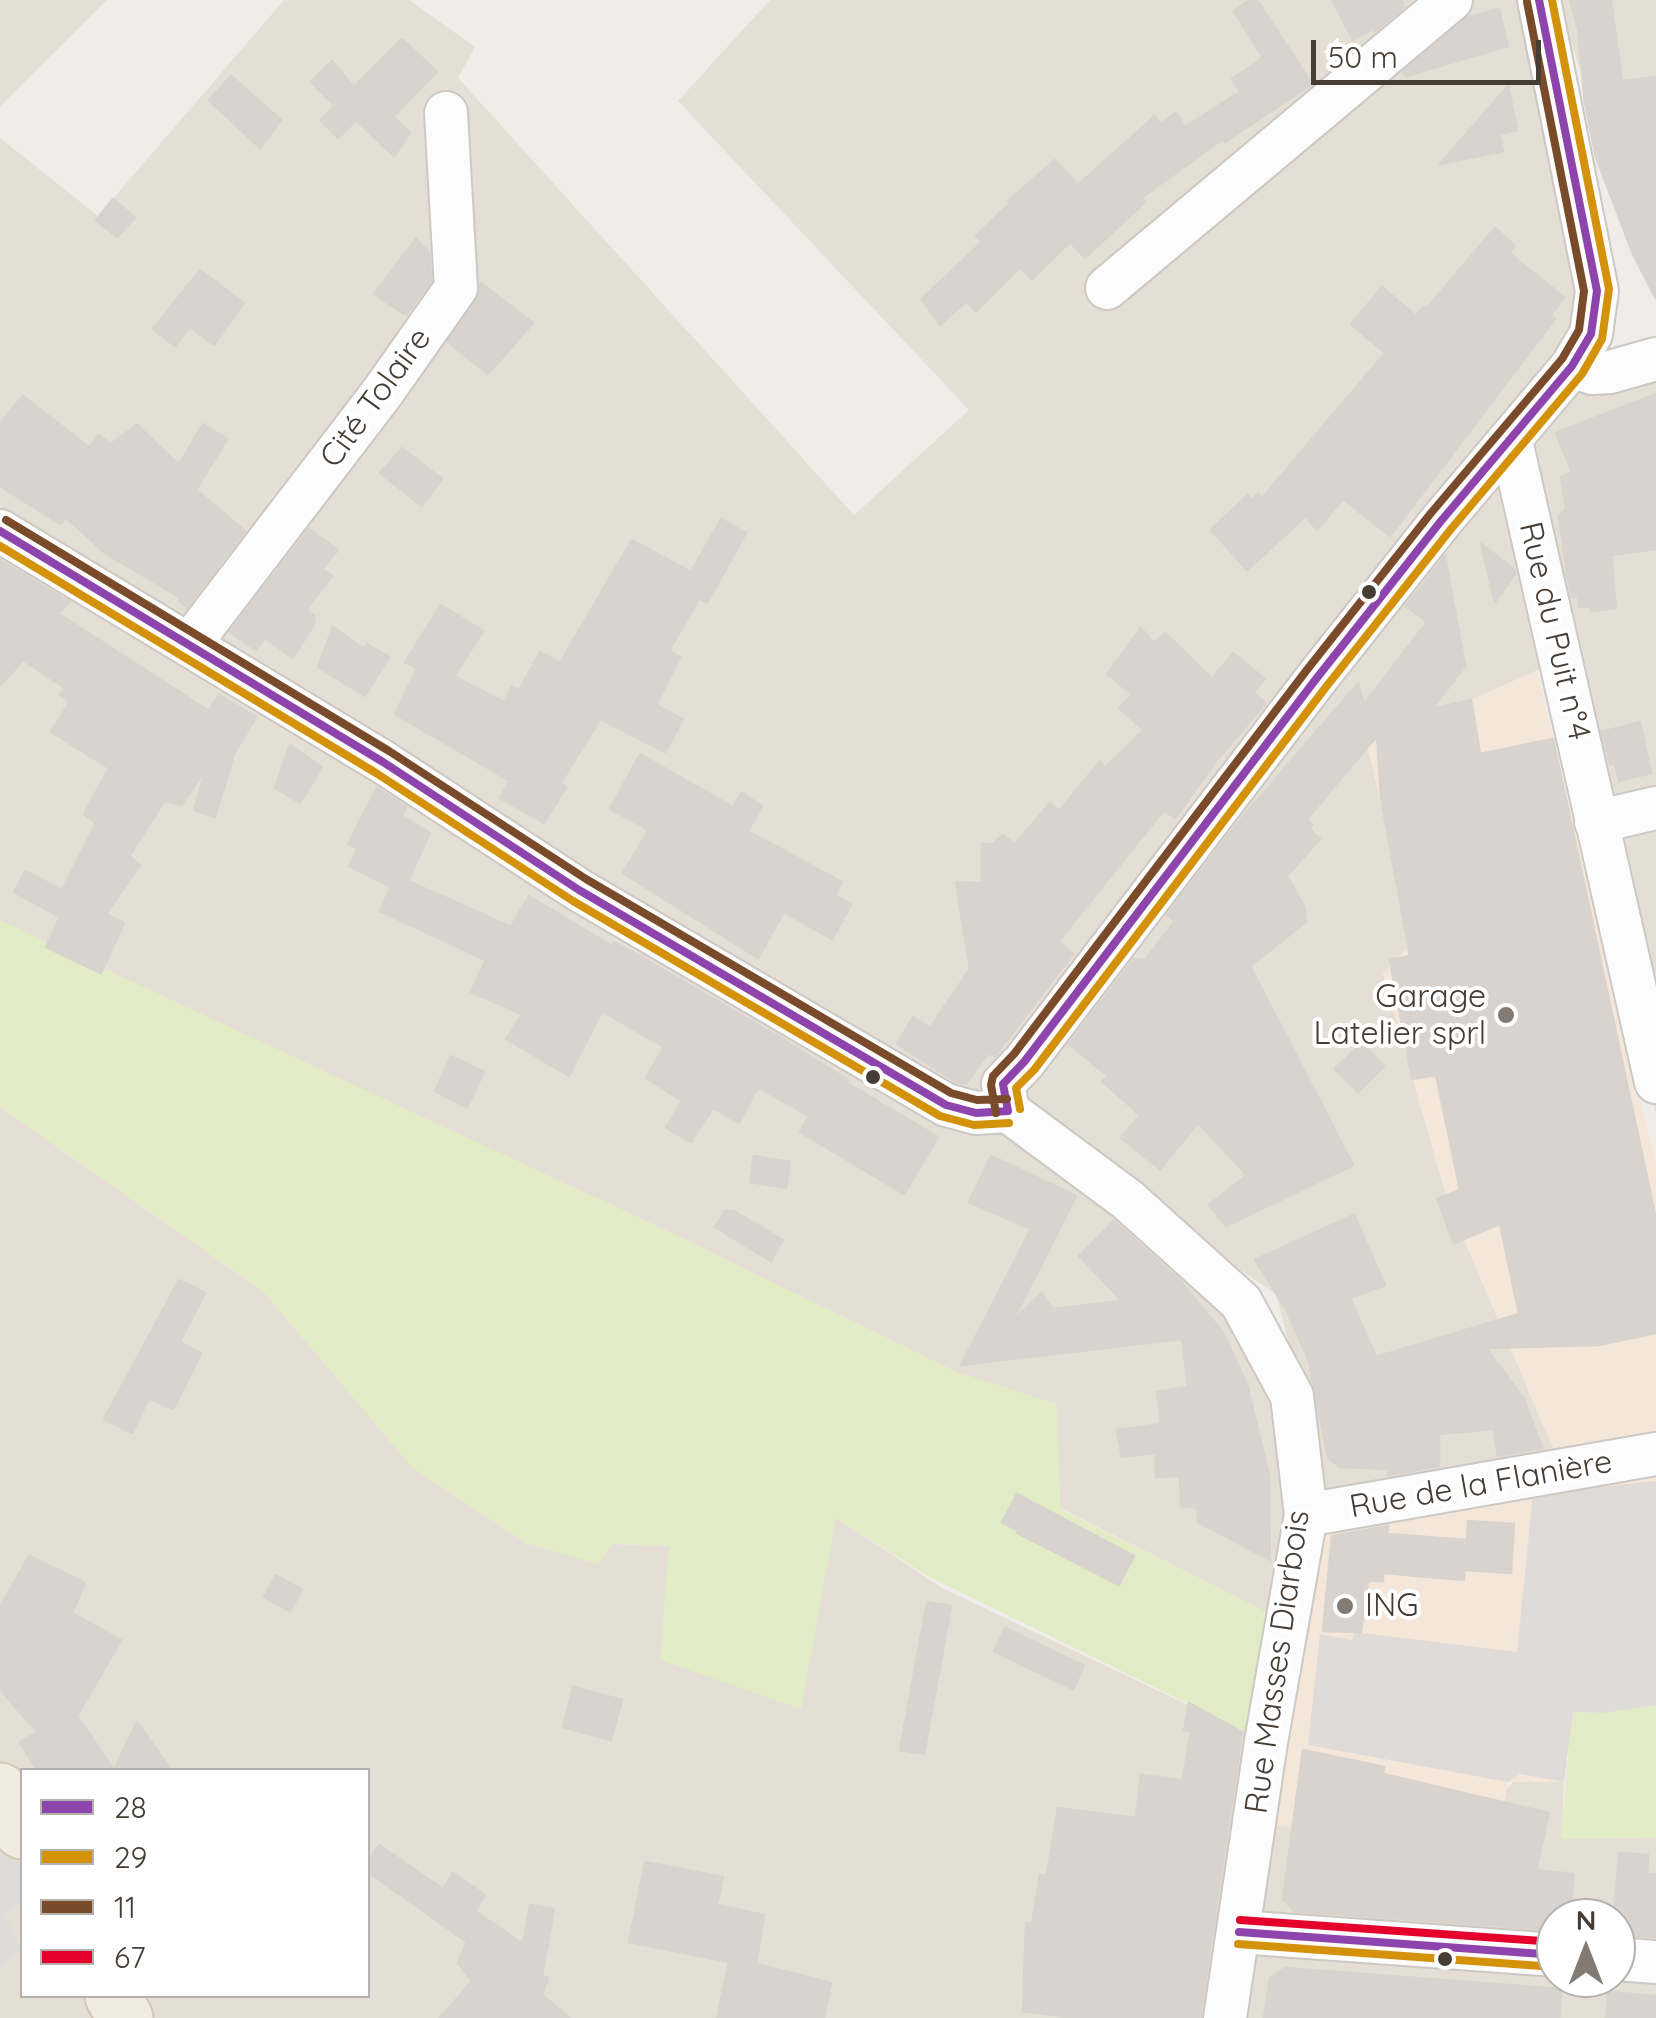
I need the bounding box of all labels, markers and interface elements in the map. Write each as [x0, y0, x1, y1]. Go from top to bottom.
scale bar [1316, 20, 1546, 82]
text: 50 m [1328, 38, 1398, 76]
street label: Cité Tolaire [312, 321, 440, 475]
street label: Rue du Puit n°4 [1510, 518, 1598, 744]
unlabelled marker [1359, 582, 1379, 602]
place label: Garage Latelier sprl [1313, 978, 1486, 1053]
marker: Garage Latelier sprl [1495, 1004, 1517, 1026]
unlabelled marker [863, 1067, 883, 1087]
street label: Rue de la Flanière [1347, 1443, 1615, 1527]
street label: Rue Masses Diarbois [1238, 1508, 1318, 1816]
place label: ING [1365, 1587, 1419, 1625]
marker: ING [1334, 1595, 1356, 1617]
legend [20, 1768, 370, 1998]
text: 28 [114, 1788, 147, 1826]
text: 29 [114, 1838, 147, 1876]
text: 11 [114, 1888, 136, 1926]
north arrow [1536, 1898, 1636, 1998]
text: N [1576, 1902, 1596, 1937]
text: 67 [114, 1938, 146, 1976]
unlabelled marker [1435, 1949, 1455, 1969]

